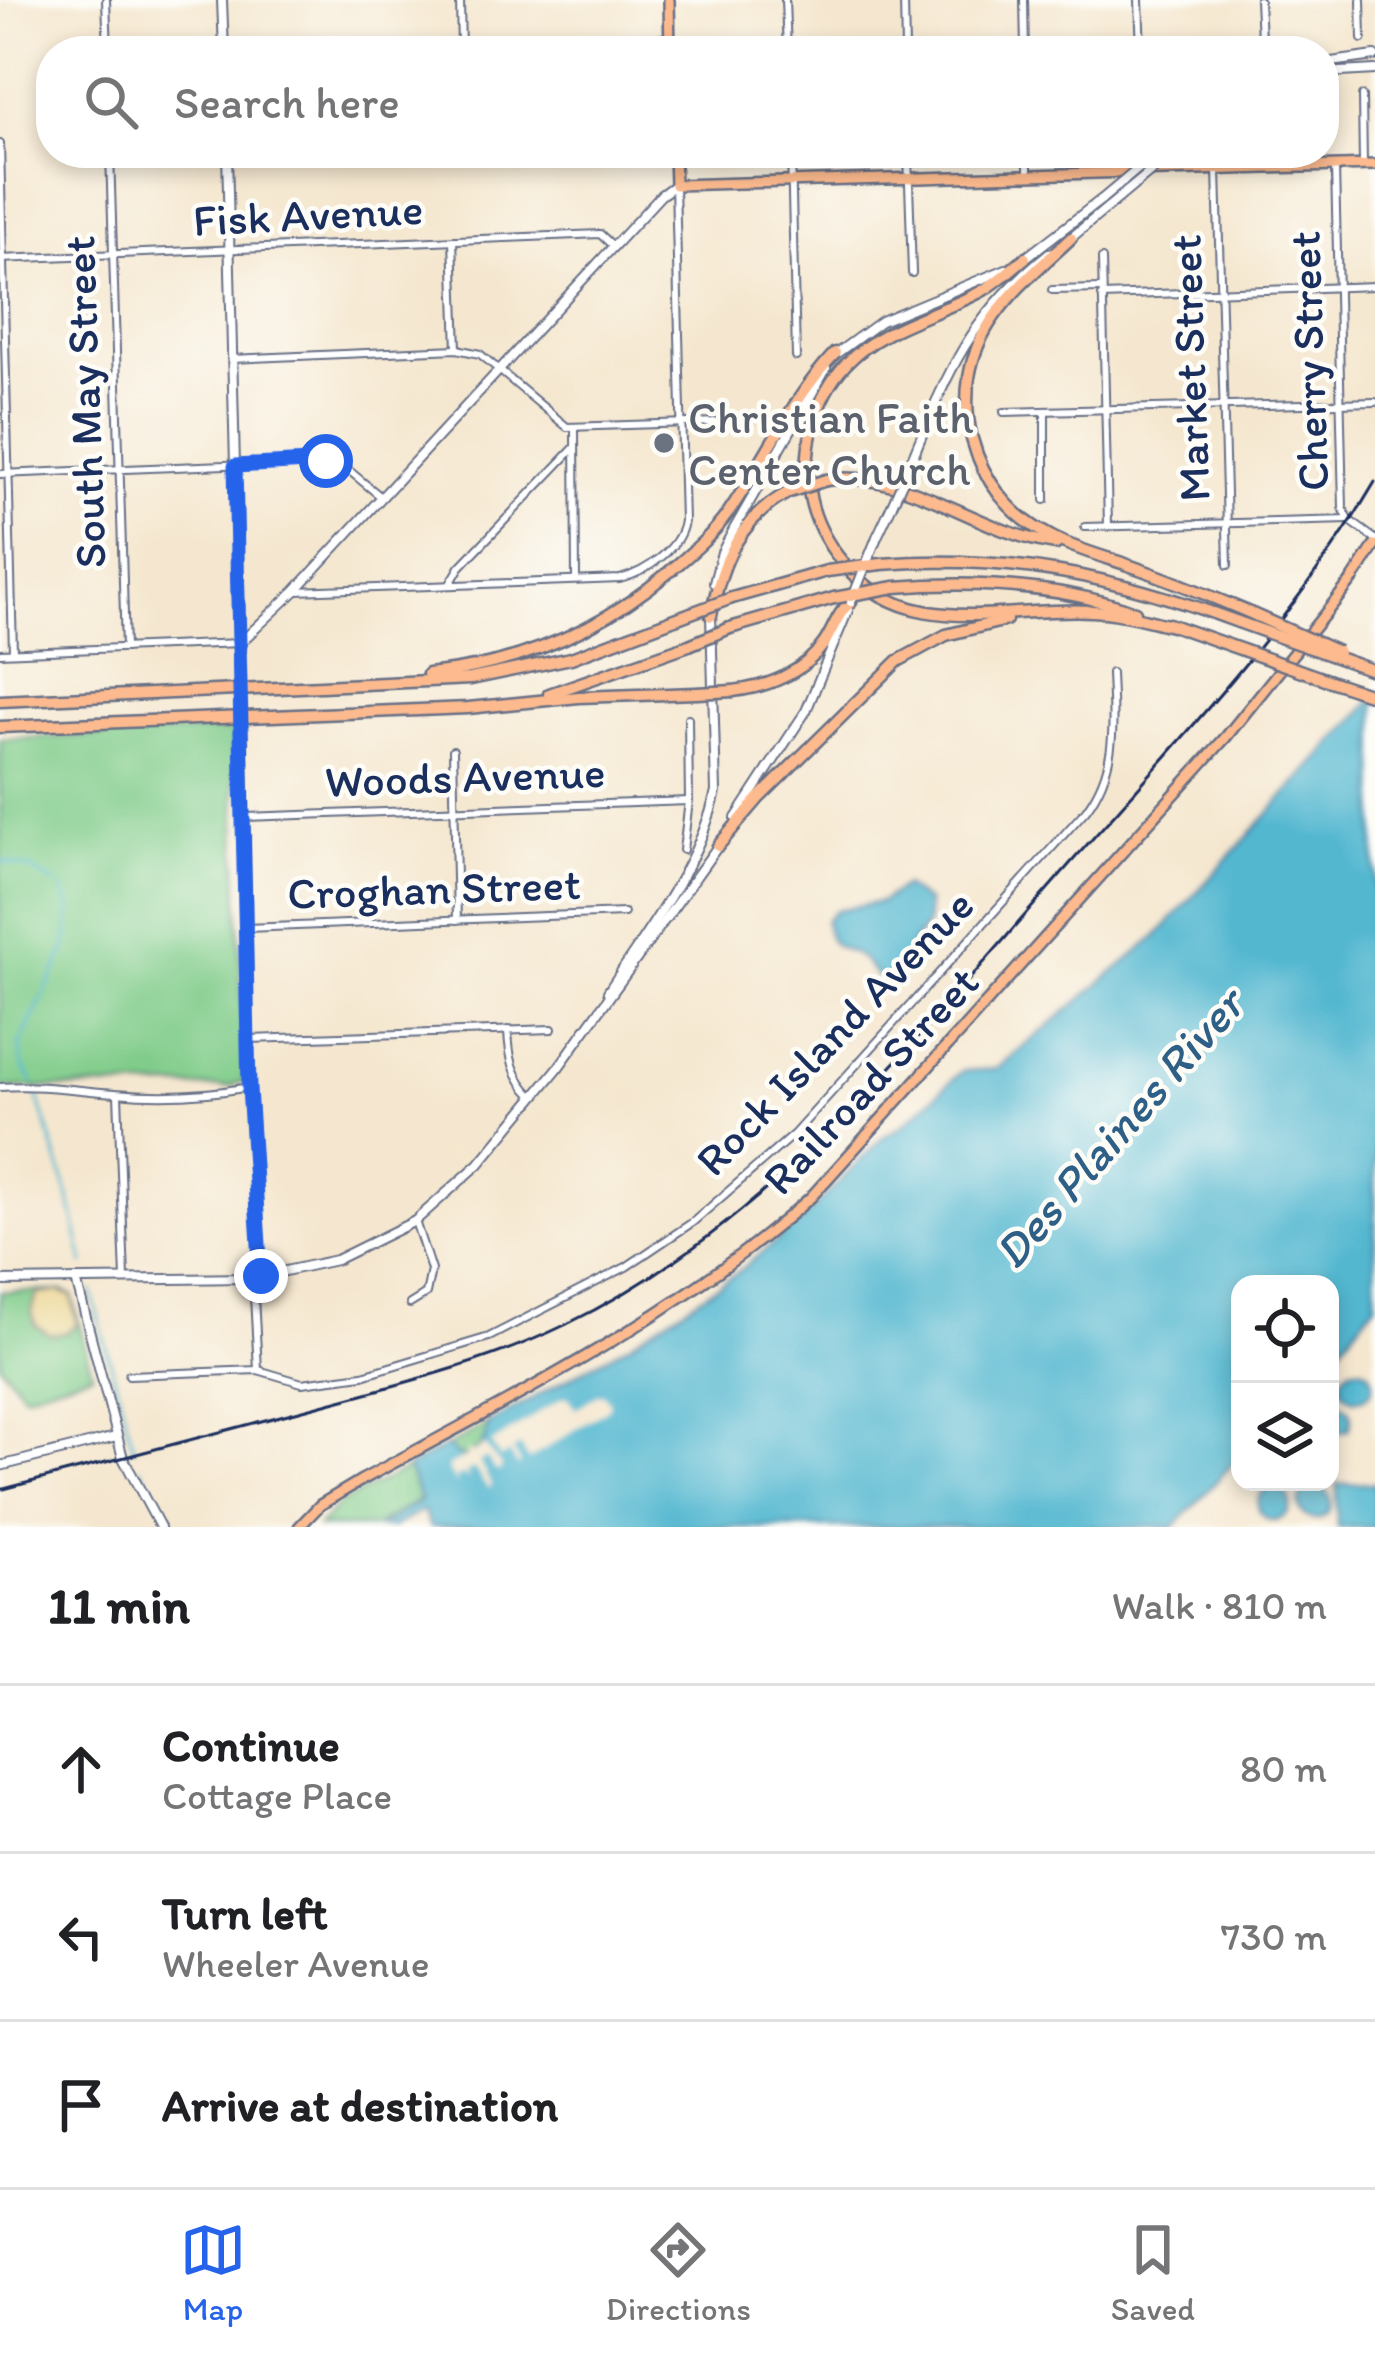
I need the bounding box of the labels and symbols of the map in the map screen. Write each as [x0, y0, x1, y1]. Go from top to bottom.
street label: Fisk Avenue [191, 181, 425, 247]
street label: Cherry Street [1276, 230, 1340, 492]
street label: Market Street [1157, 233, 1221, 503]
street label: South May Street [51, 235, 117, 569]
place label: Christian Faith Center Church [688, 390, 973, 496]
marker: Christian Faith Center Church [651, 430, 677, 456]
route start [299, 434, 353, 488]
street label: Woods Avenue [324, 744, 606, 808]
street label: Croghan Street [286, 856, 582, 920]
street label: Rock Island Avenue [684, 878, 984, 1186]
street label: Railroad Street [751, 955, 989, 1205]
water label: Des Plaines River [981, 973, 1258, 1280]
route end [234, 1249, 288, 1303]

